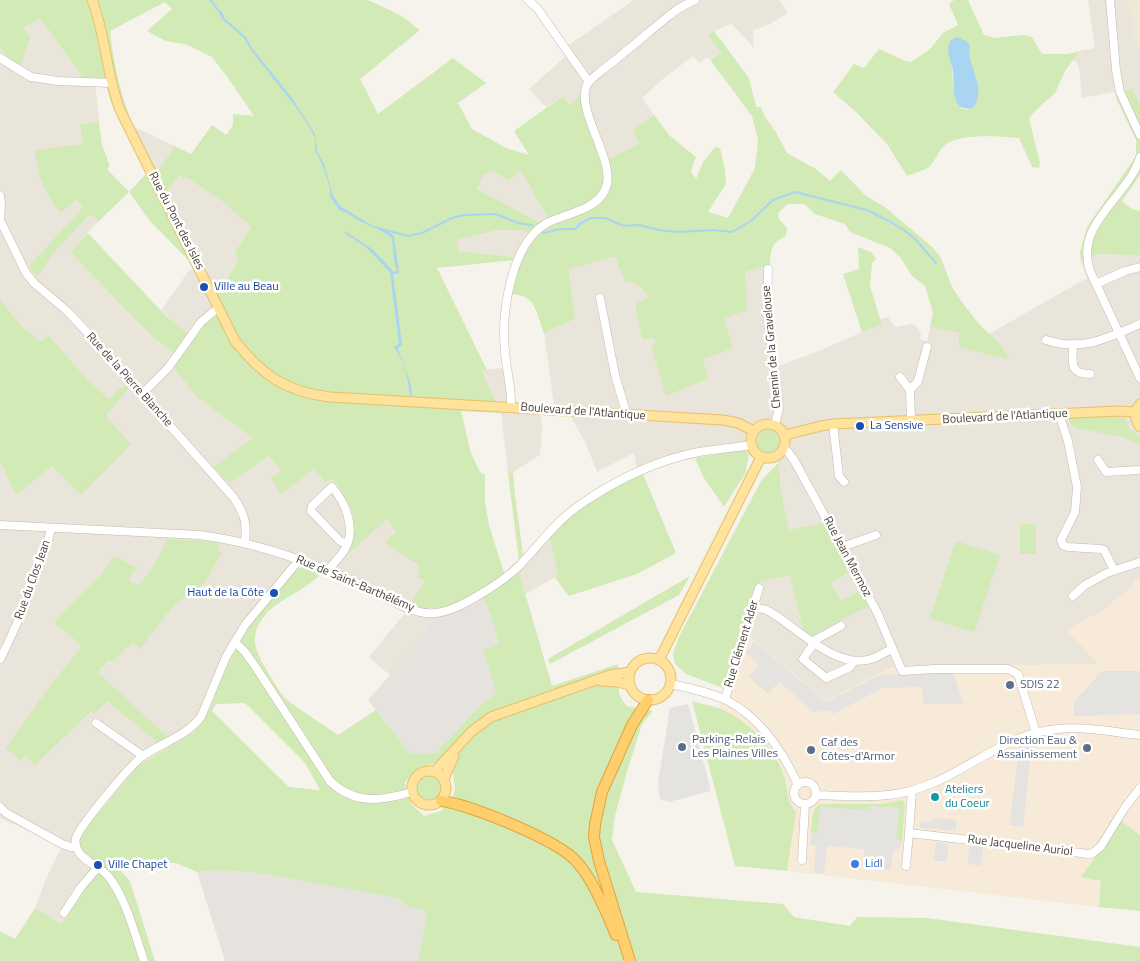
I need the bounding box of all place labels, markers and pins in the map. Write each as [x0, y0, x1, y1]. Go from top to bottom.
place label: Ville au Beau [214, 280, 279, 294]
marker: Ville au Beau [198, 281, 210, 293]
place label: La Sensive [870, 419, 923, 433]
marker: La Sensive [854, 420, 866, 432]
place label: Haut de la Côte [187, 586, 264, 600]
marker: Haut de la Côte [268, 587, 280, 599]
place label: SDIS 22 [1020, 678, 1060, 692]
marker: SDIS 22 [1004, 679, 1016, 691]
place label: Parking-Relais Les Plaines Villes [692, 733, 778, 761]
place label: Direction Eau & Assainissement [997, 734, 1077, 762]
place label: Caf des Côtes-d'Armor [821, 736, 895, 764]
marker: Parking-Relais Les Plaines Villes [676, 741, 688, 753]
marker: Direction Eau & Assainissement [1081, 742, 1093, 754]
marker: Caf des Côtes-d'Armor [805, 744, 817, 756]
place label: Ateliers du Coeur [945, 783, 990, 811]
marker: Ateliers du Coeur [929, 791, 941, 803]
place label: Lidl [865, 857, 882, 871]
place label: Ville Chapet [108, 858, 167, 872]
marker: Lidl [849, 858, 861, 870]
marker: Ville Chapet [92, 859, 104, 871]

